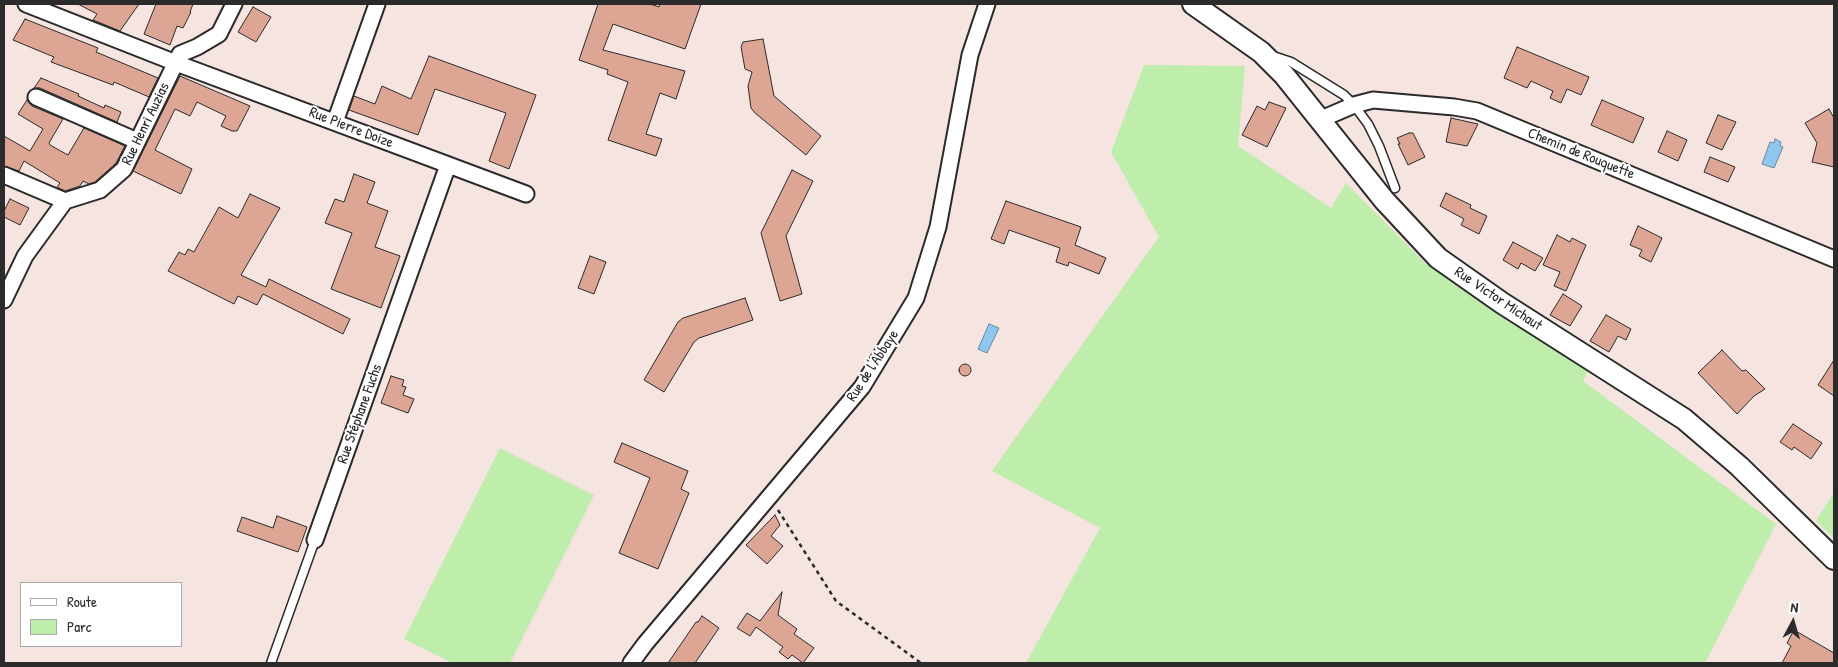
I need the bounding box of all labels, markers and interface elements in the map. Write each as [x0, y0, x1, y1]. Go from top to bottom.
street label: Rue Henri Auzias [118, 80, 174, 168]
street label: Rue Pierre Doize [306, 104, 396, 152]
street label: Chemin de Rouquette [1525, 124, 1637, 184]
street label: Rue Victor Michaut [1451, 263, 1545, 335]
street label: Rue de l'Abbaye [843, 327, 903, 405]
street label: Rue Stéphane Fuchs [334, 362, 386, 466]
legend [20, 582, 182, 647]
text: Route [67, 591, 97, 612]
north arrow [1768, 597, 1818, 647]
text: N [1790, 597, 1799, 616]
text: Parc [67, 616, 92, 637]

